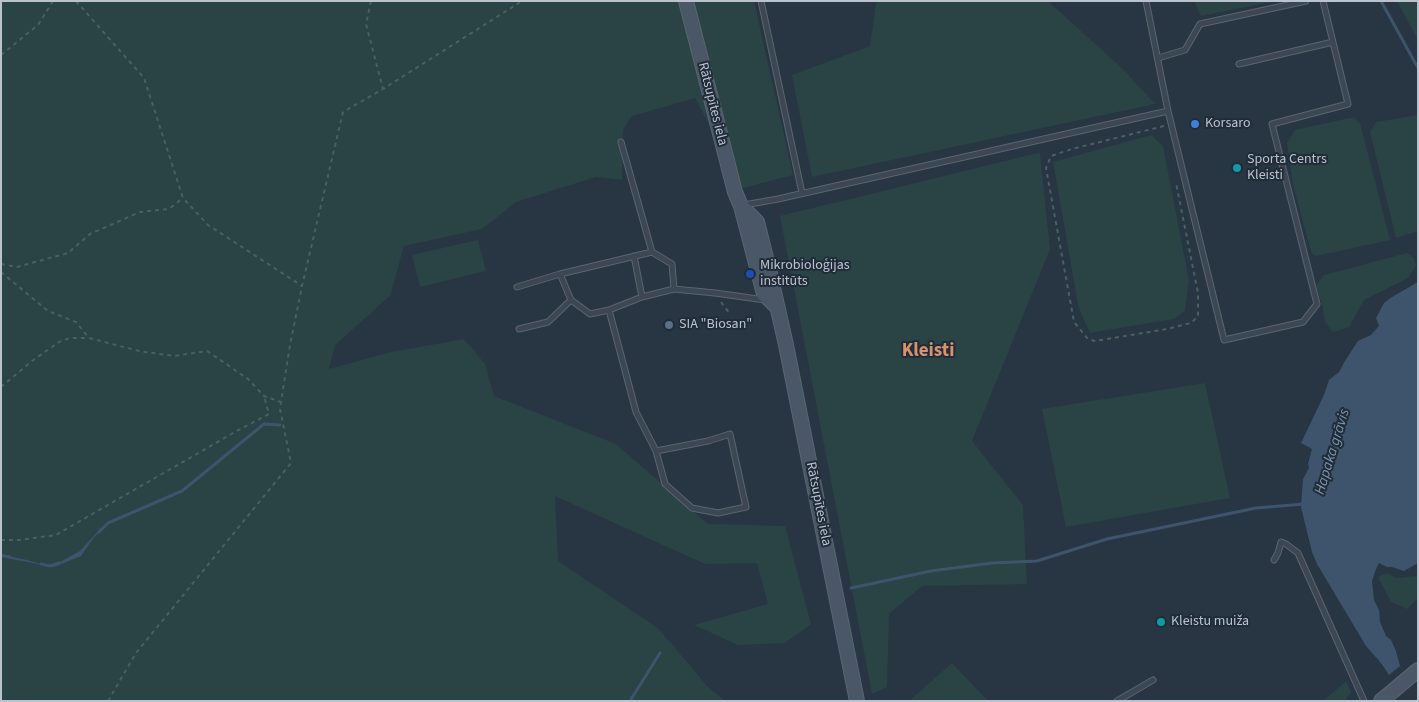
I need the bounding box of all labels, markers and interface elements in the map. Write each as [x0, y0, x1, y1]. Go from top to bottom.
street label: Rātsupītes iela [694, 61, 730, 147]
place label: Korsaro [1205, 116, 1251, 132]
marker: Korsaro [1189, 118, 1201, 130]
place label: Sporta Centrs Kleisti [1247, 152, 1327, 184]
marker: Sporta Centrs Kleisti [1231, 162, 1243, 174]
place label: Mikrobioloģijas institūts [760, 258, 850, 290]
marker: Mikrobioloģijas institūts [744, 268, 756, 280]
place label: SIA "Biosan" [679, 317, 752, 333]
marker: SIA "Biosan" [663, 319, 675, 331]
district label: Kleisti [902, 341, 954, 363]
water label: Hapaka grāvis [1311, 407, 1355, 497]
street label: Rātsupītes iela [802, 461, 834, 547]
place label: Kleistu muiža [1171, 614, 1249, 630]
marker: Kleistu muiža [1155, 616, 1167, 628]

